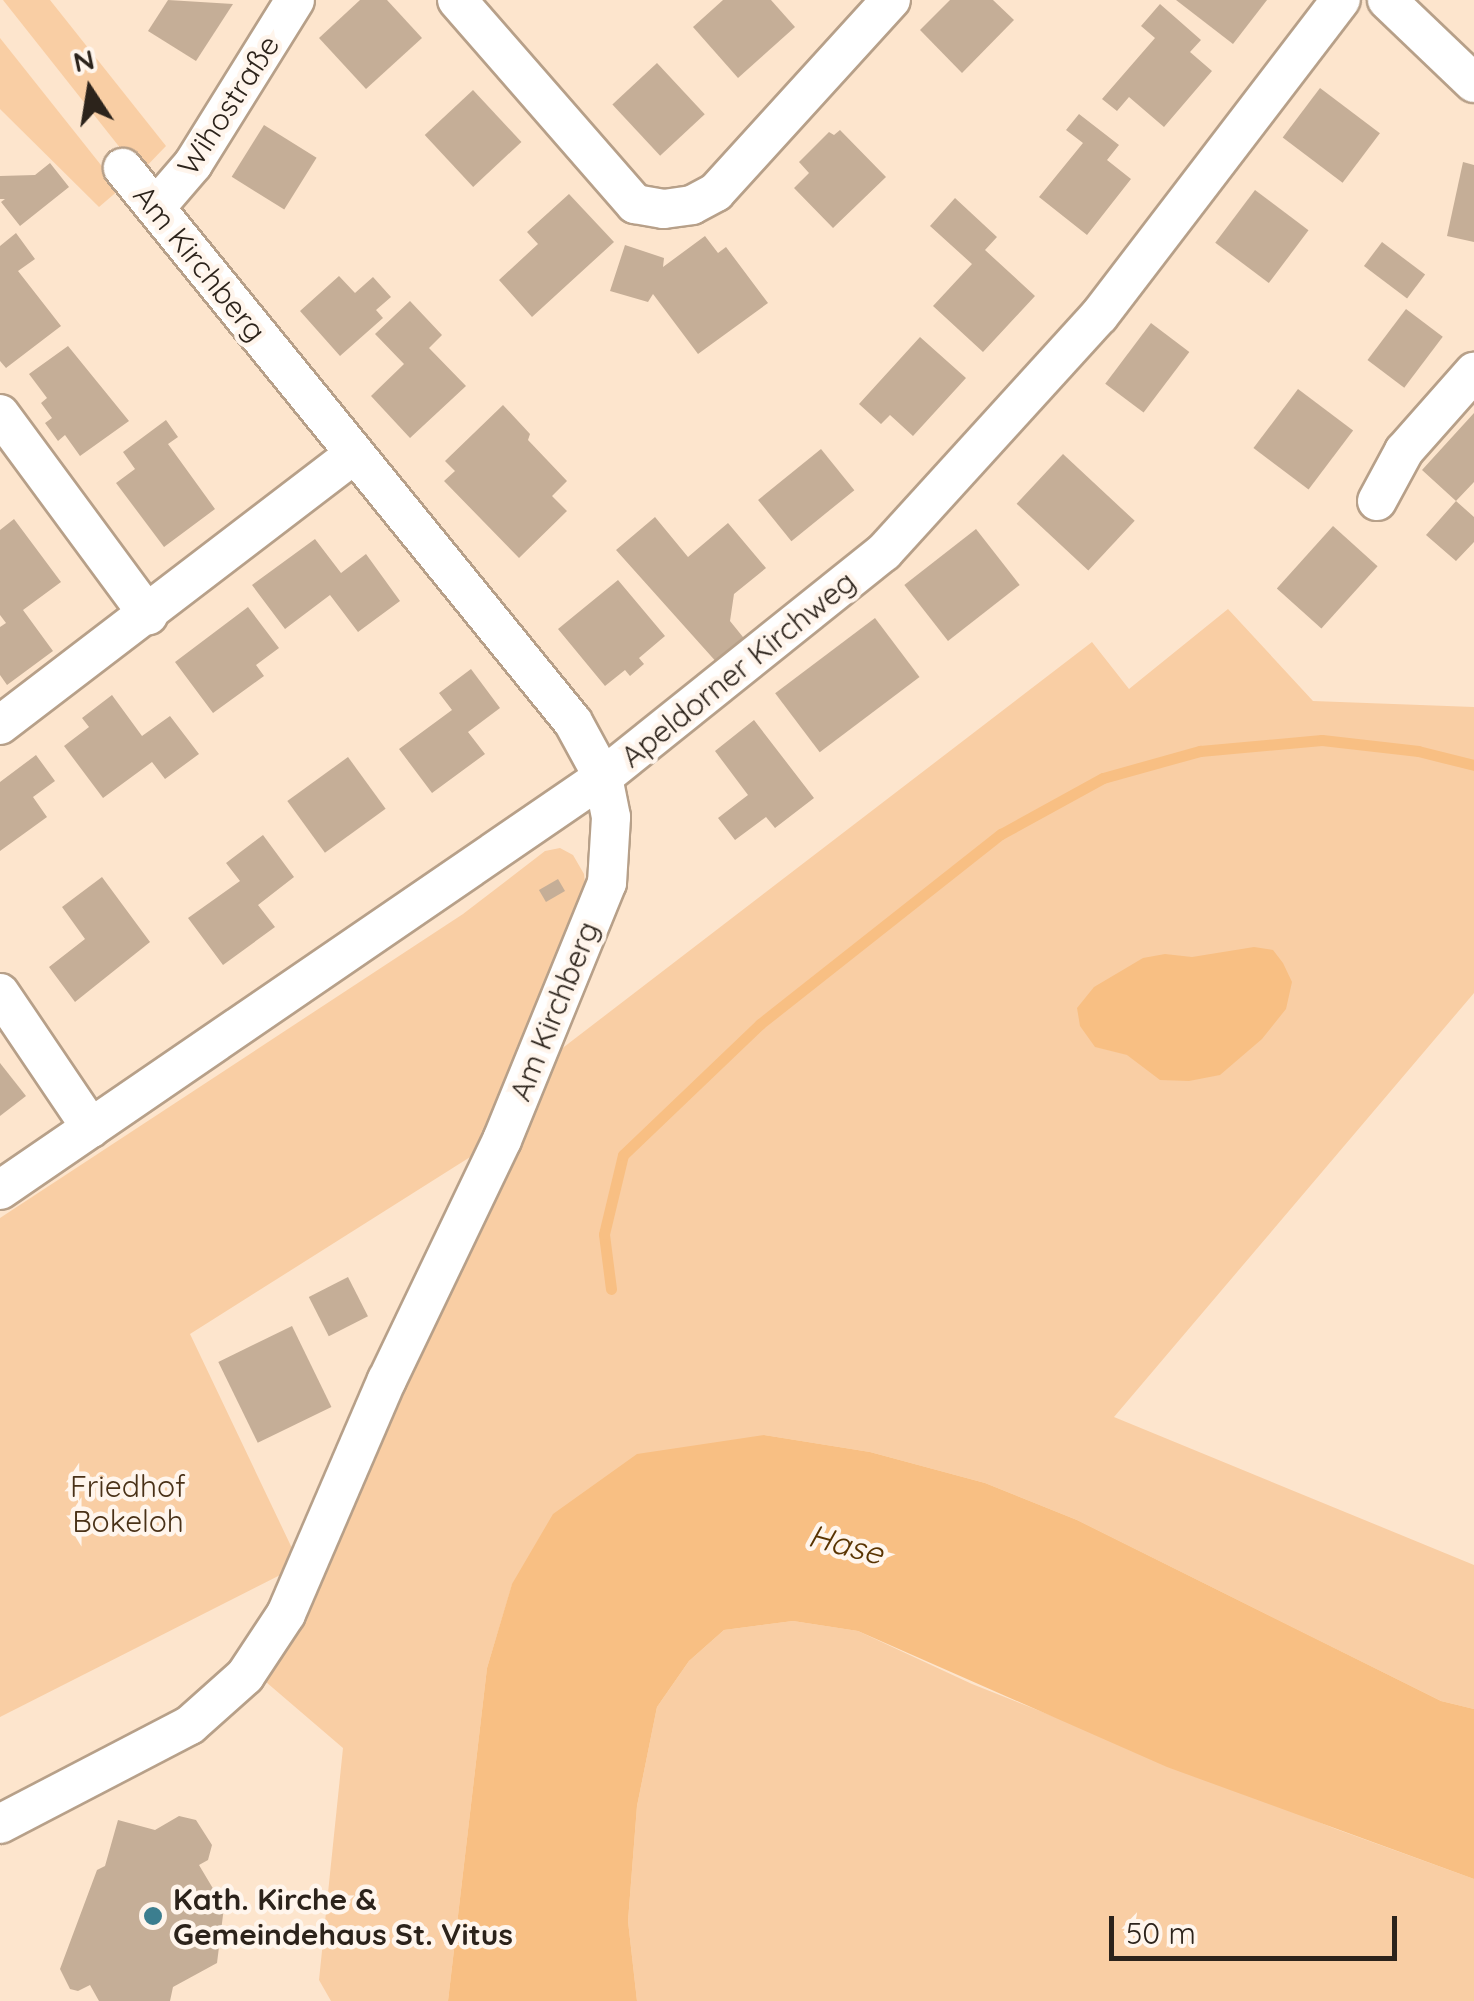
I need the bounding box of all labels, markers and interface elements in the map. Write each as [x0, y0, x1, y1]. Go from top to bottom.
street label: Wihostraße [170, 28, 286, 182]
north arrow [40, 40, 140, 140]
text: N [70, 41, 97, 79]
street label: Am Kirchberg [126, 178, 274, 348]
street label: Apeldorner Kirchweg [614, 563, 862, 775]
street label: Am Kirchberg [502, 916, 606, 1106]
park label: Friedhof Bokeloh [70, 1468, 186, 1538]
water label: Hase [805, 1516, 887, 1572]
place label: Kath. Kirche & Gemeindehaus St. Vitus [173, 1881, 513, 1952]
scale bar [1114, 1896, 1402, 1958]
marker: Kath. Kirche & Gemeindehaus St. Vitus [142, 1905, 164, 1927]
text: 50 m [1126, 1914, 1196, 1952]

